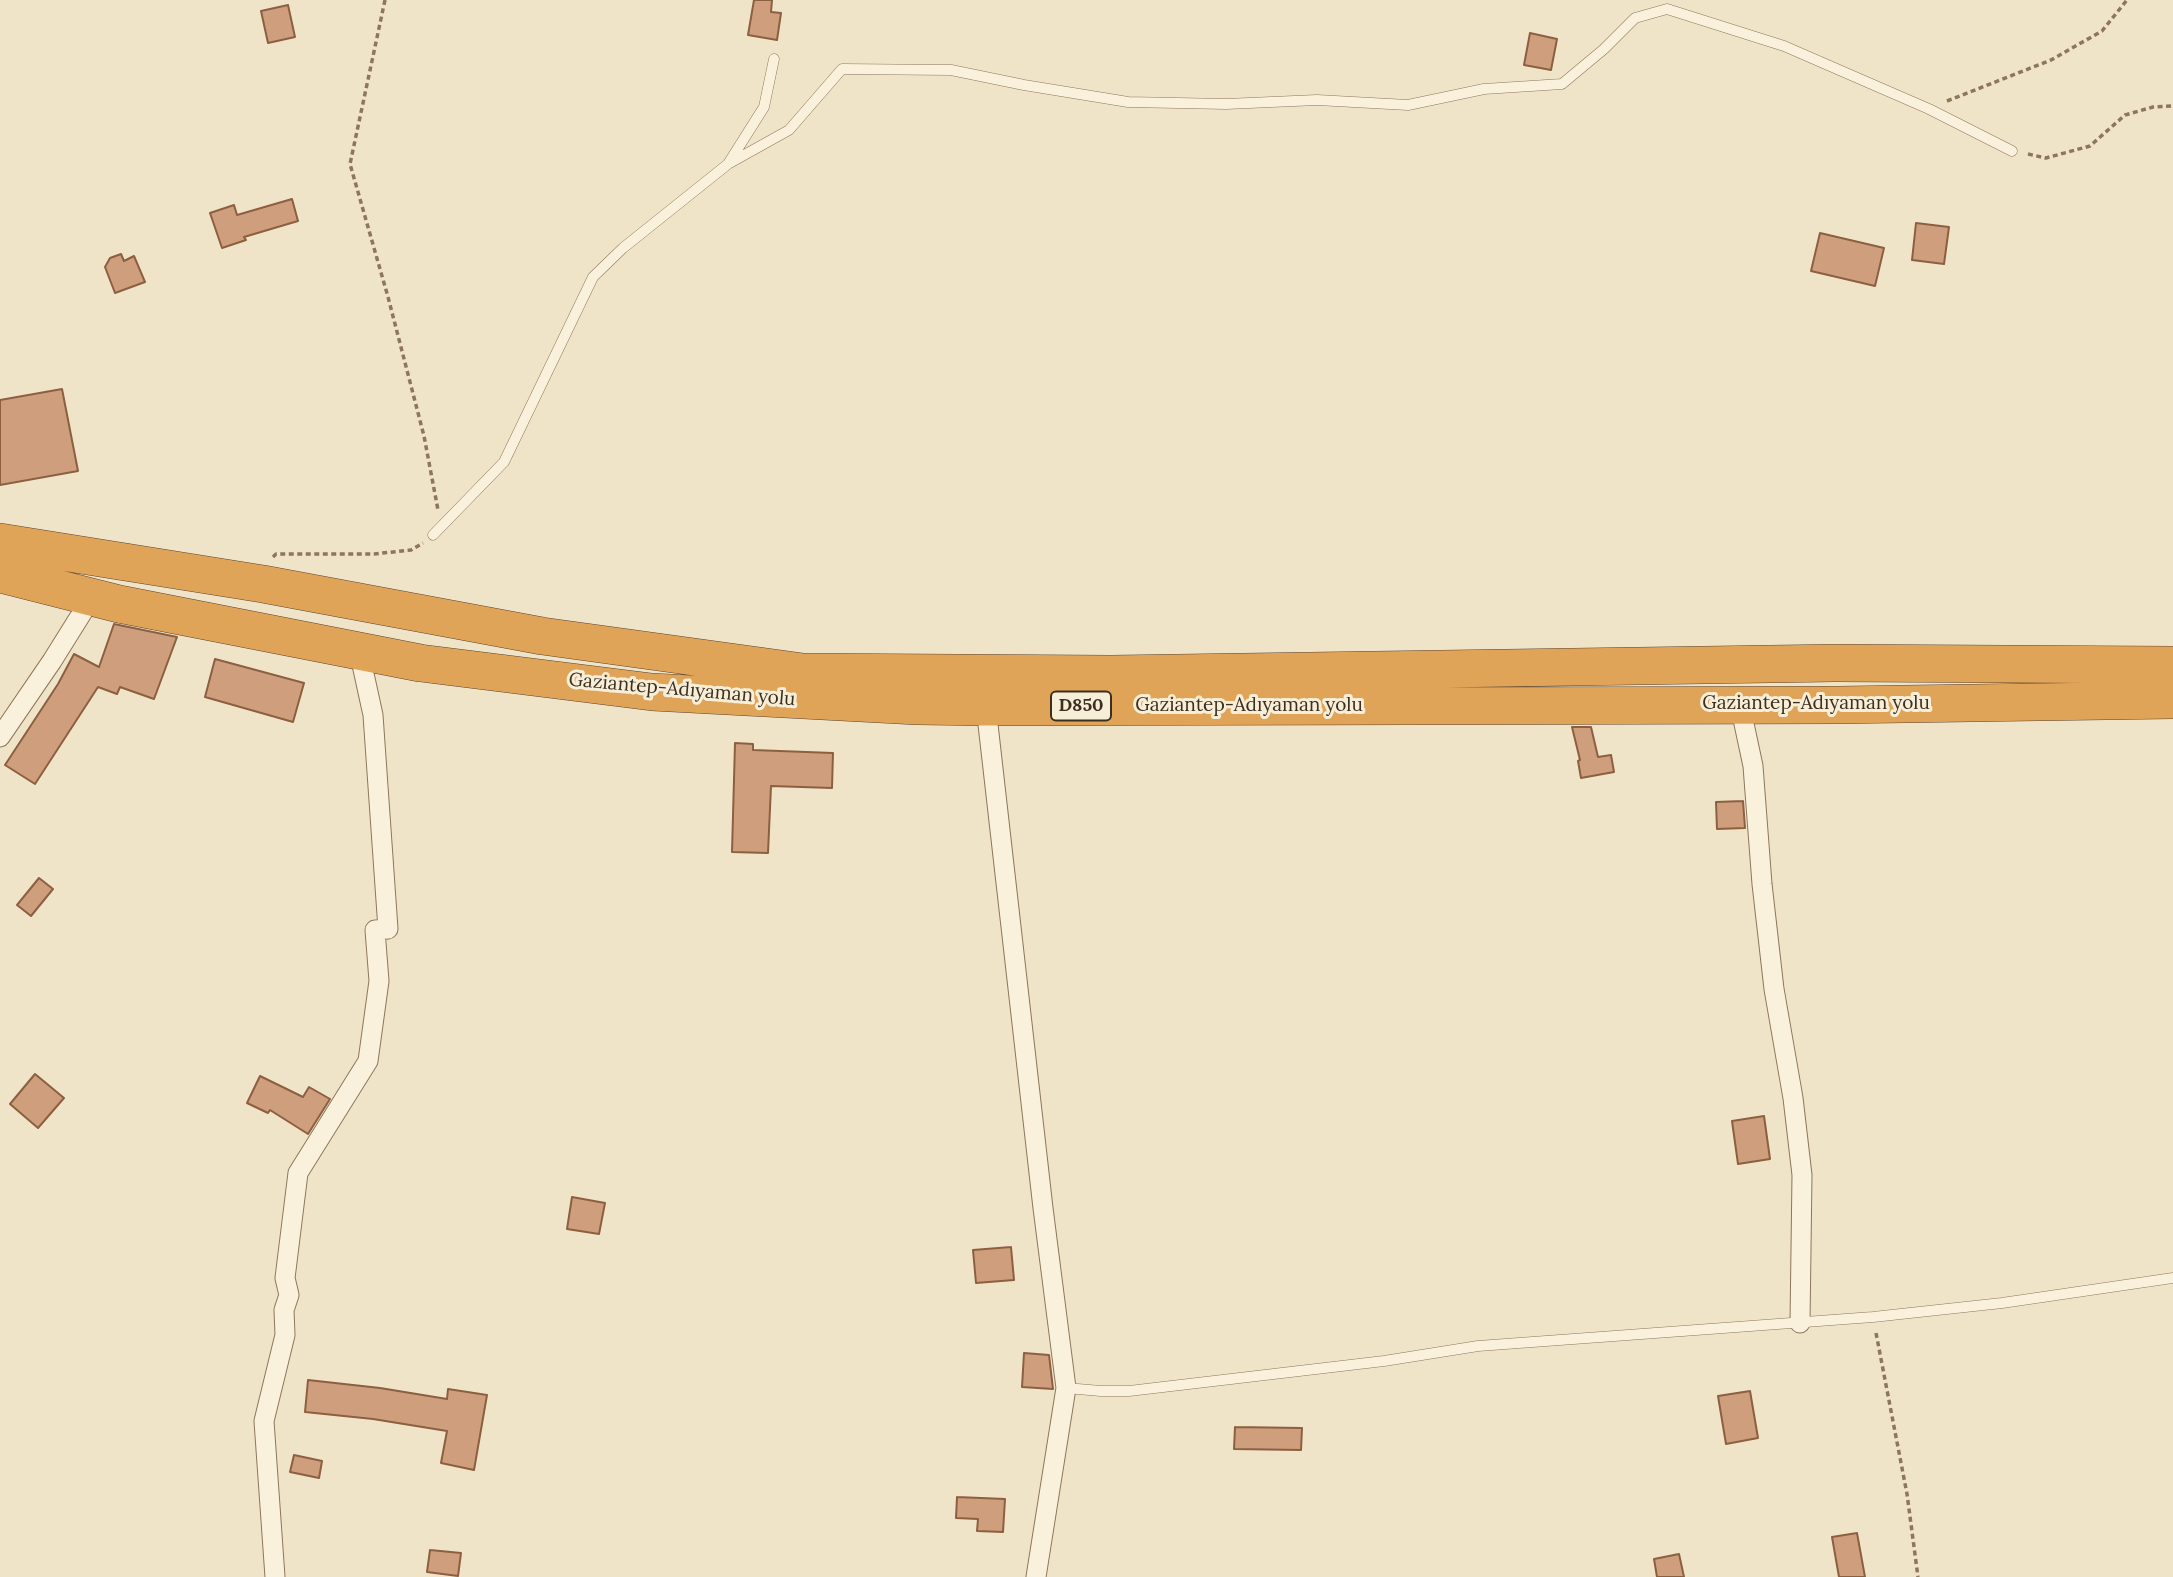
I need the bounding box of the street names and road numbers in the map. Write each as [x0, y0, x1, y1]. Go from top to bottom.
street label: Gaziantep-Adıyaman yolu [568, 669, 796, 711]
road number: D850 [1051, 692, 1111, 720]
street label: Gaziantep-Adıyaman yolu [1702, 693, 1930, 715]
street label: Gaziantep-Adıyaman yolu [1135, 695, 1363, 717]

